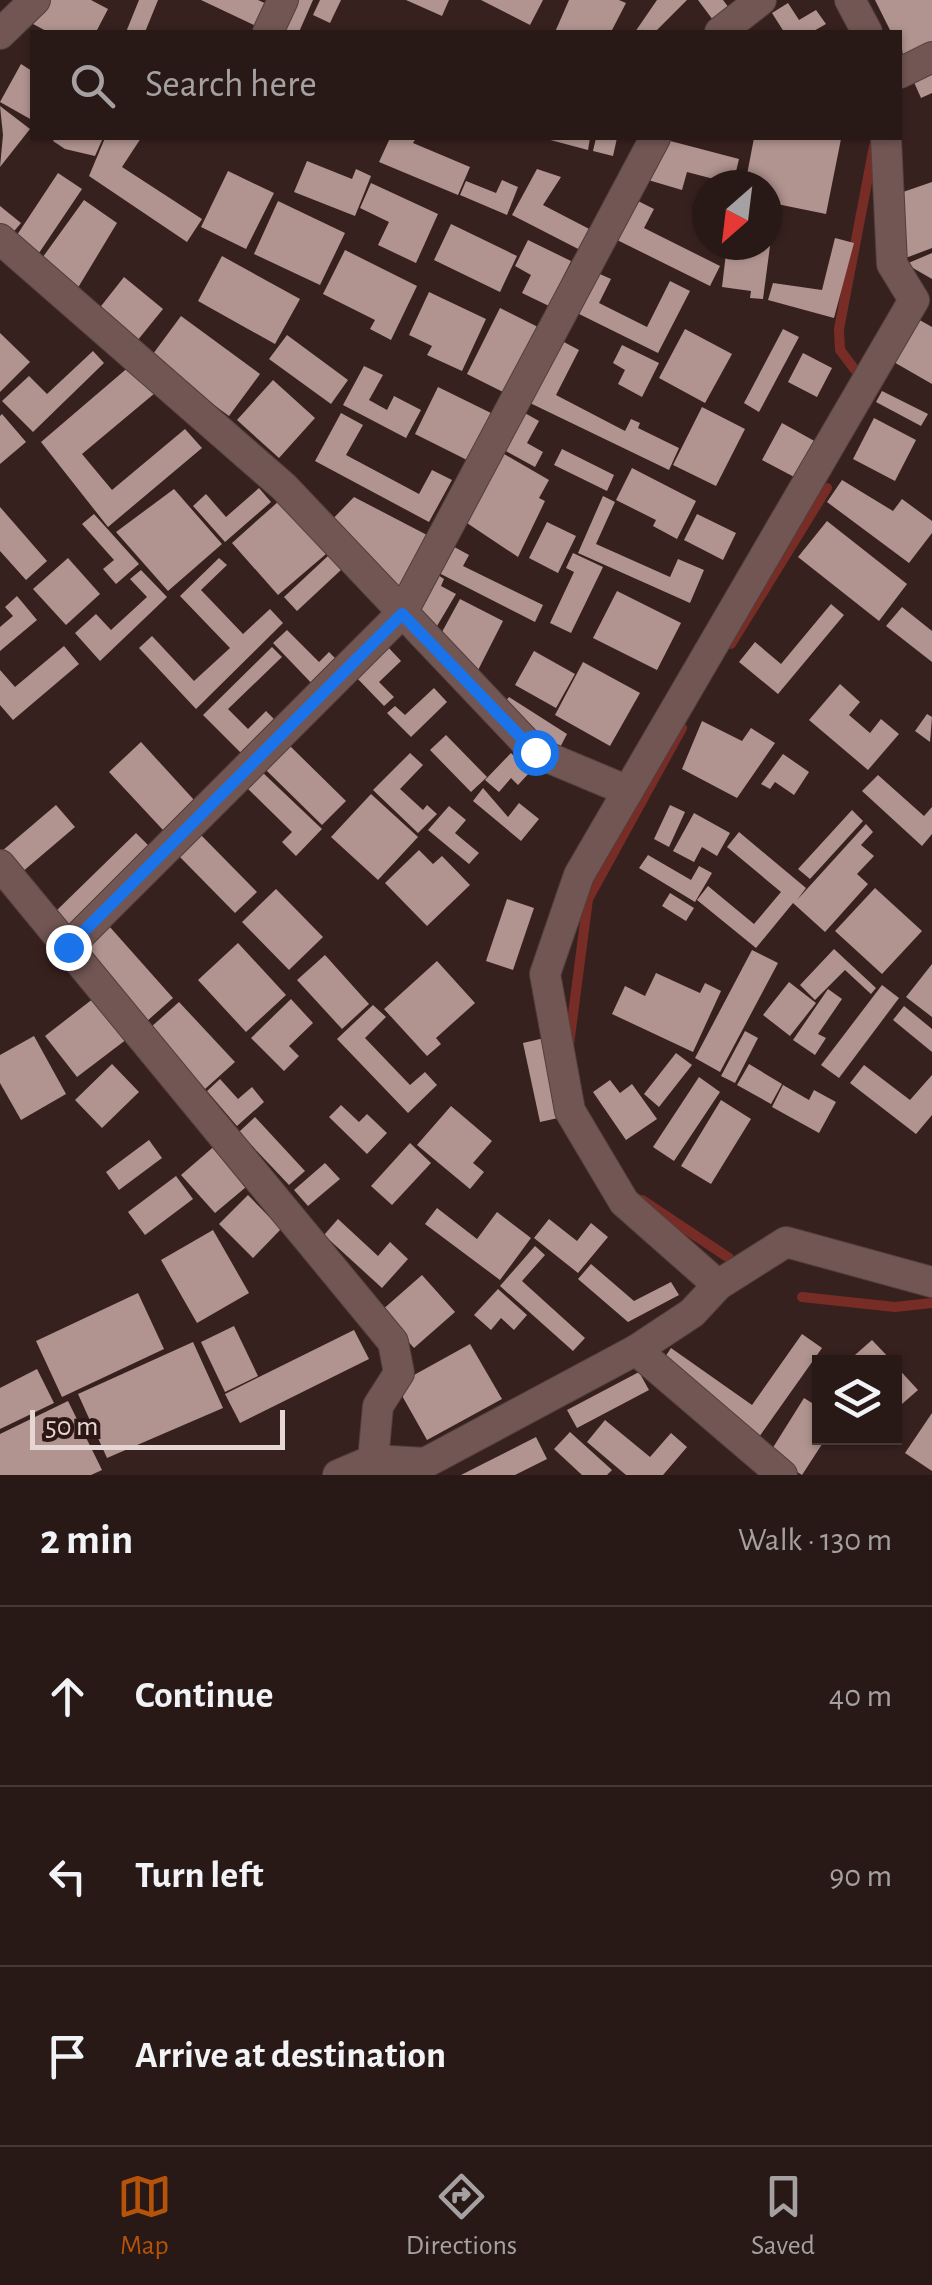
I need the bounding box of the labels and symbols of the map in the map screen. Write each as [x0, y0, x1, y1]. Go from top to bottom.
north arrow [692, 170, 782, 260]
route start [513, 730, 559, 776]
route end [46, 925, 92, 971]
scale bar [30, 1405, 285, 1450]

